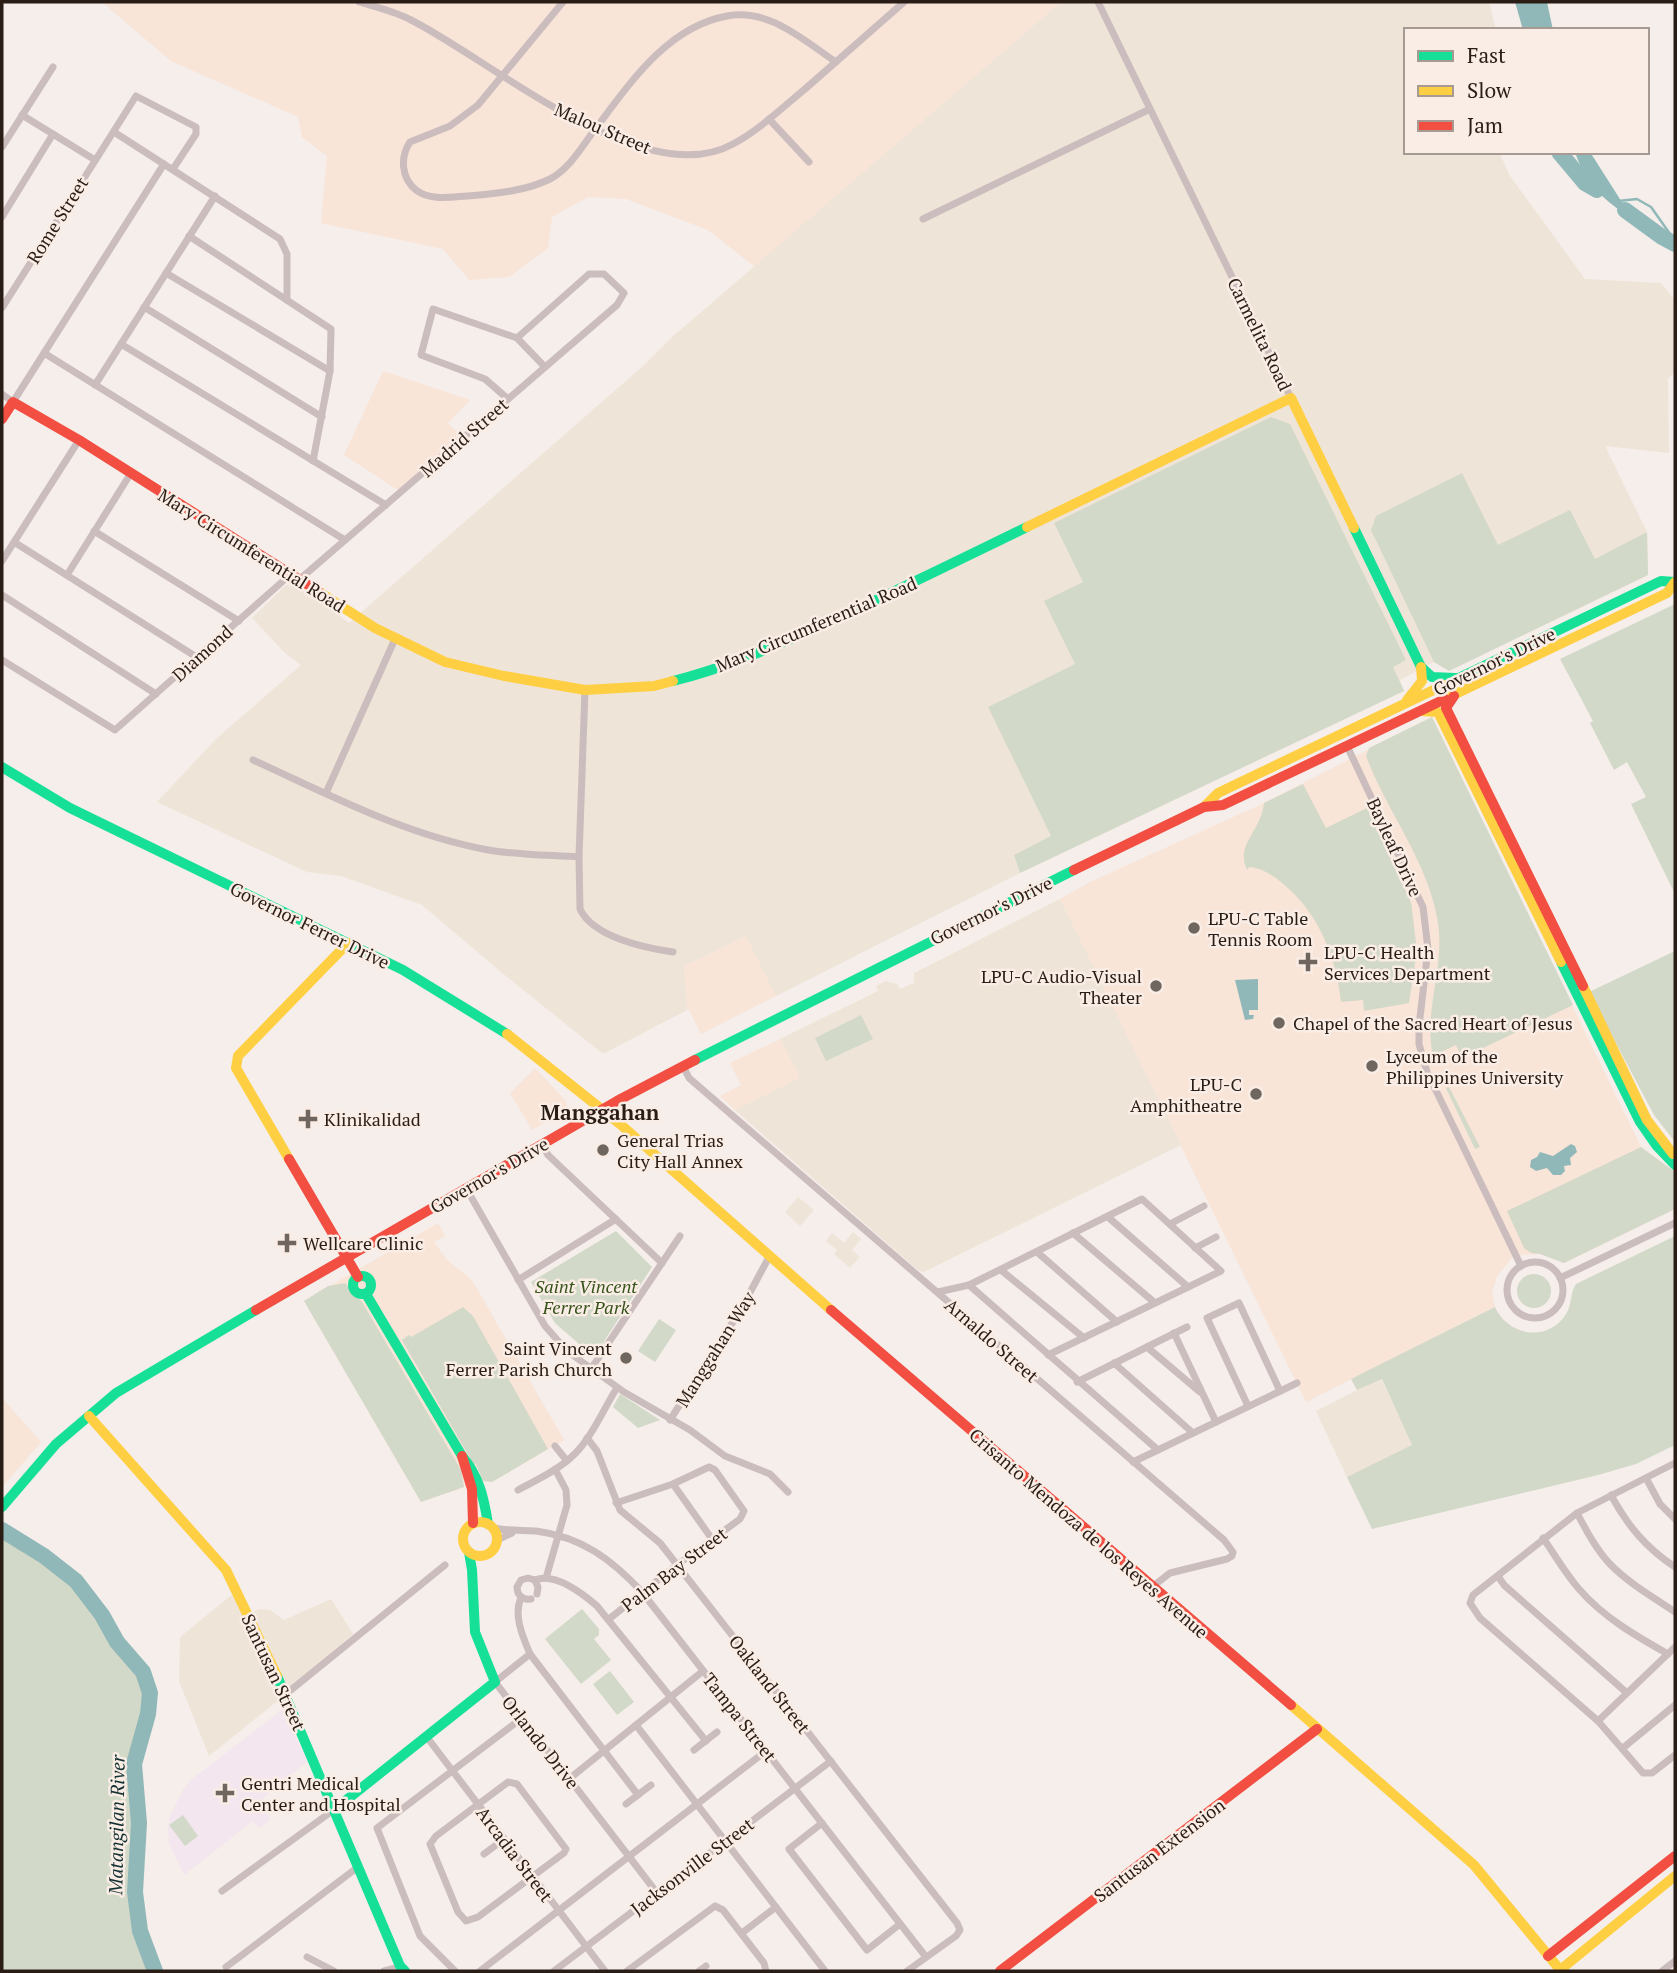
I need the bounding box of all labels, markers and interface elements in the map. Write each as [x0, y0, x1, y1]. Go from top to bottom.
legend [1404, 28, 1649, 154]
text: Fast [1467, 41, 1506, 69]
text: Slow [1467, 76, 1512, 104]
street label: Malou Street [551, 97, 655, 159]
text: Jam [1467, 111, 1503, 139]
street label: Rome Street [21, 172, 93, 268]
street label: Carmelita Road [1222, 273, 1298, 395]
street label: Madrid Street [415, 392, 513, 482]
street label: Mary Circumferential Road [154, 483, 350, 617]
street label: Mary Circumferential Road [712, 571, 920, 677]
street label: Diamond [167, 620, 237, 686]
street label: Governor's Drive [1429, 621, 1559, 701]
street label: Bayleaf Drive [1362, 794, 1428, 900]
street label: Governor's Drive [926, 870, 1056, 950]
street label: Governor Ferrer Drive [226, 876, 394, 974]
place label: LPU-C Table Tennis Room [1208, 906, 1313, 951]
marker: LPU-C Table Tennis Room [1186, 920, 1202, 936]
place label: LPU-C Health Services Department [1324, 940, 1491, 985]
marker: LPU-C Health Services Department [1298, 952, 1318, 972]
place label: LPU-C Audio-Visual Theater [981, 964, 1142, 1009]
marker: LPU-C Audio-Visual Theater [1148, 978, 1164, 994]
place label: Chapel of the Sacred Heart of Jesus [1293, 1011, 1573, 1035]
marker: Chapel of the Sacred Heart of Jesus [1271, 1015, 1287, 1031]
place label: Lyceum of the Philippines University [1386, 1044, 1564, 1089]
marker: Lyceum of the Philippines University [1364, 1058, 1380, 1074]
place label: LPU-C Amphitheatre [1130, 1072, 1242, 1117]
marker: LPU-C Amphitheatre [1248, 1086, 1264, 1102]
district label: Manggahan [541, 1098, 660, 1126]
place label: Klinikalidad [324, 1107, 421, 1131]
marker: Klinikalidad [298, 1109, 318, 1129]
place label: General Trias City Hall Annex [617, 1128, 744, 1173]
street label: Governor's Drive [425, 1131, 553, 1219]
marker: General Trias City Hall Annex [595, 1142, 611, 1158]
place label: Wellcare Clinic [303, 1231, 423, 1255]
marker: Wellcare Clinic [277, 1233, 297, 1253]
park label: Saint Vincent Ferrer Park [535, 1274, 638, 1319]
street label: Manggahan Way [670, 1286, 761, 1411]
street label: Arnaldo Street [940, 1293, 1044, 1388]
place label: Saint Vincent Ferrer Parish Church [446, 1336, 612, 1381]
marker: Saint Vincent Ferrer Parish Church [618, 1350, 634, 1366]
street label: Crisanto Mendoza de los Reyes Avenue [964, 1423, 1214, 1643]
street label: Palm Bay Street [616, 1521, 732, 1617]
street label: Santusan Street [236, 1610, 312, 1735]
street label: Oakland Street [724, 1630, 816, 1739]
street label: Tampa Street [698, 1667, 783, 1767]
street label: Orlando Drive [497, 1690, 585, 1794]
water label: Matangilan River [102, 1754, 130, 1896]
place label: Gentri Medical Center and Hospital [241, 1771, 401, 1816]
marker: Gentri Medical Center and Hospital [215, 1783, 235, 1803]
street label: Santusan Extension [1088, 1793, 1230, 1907]
street label: Arcadia Street [471, 1801, 559, 1907]
street label: Jacksonville Street [626, 1812, 759, 1920]

